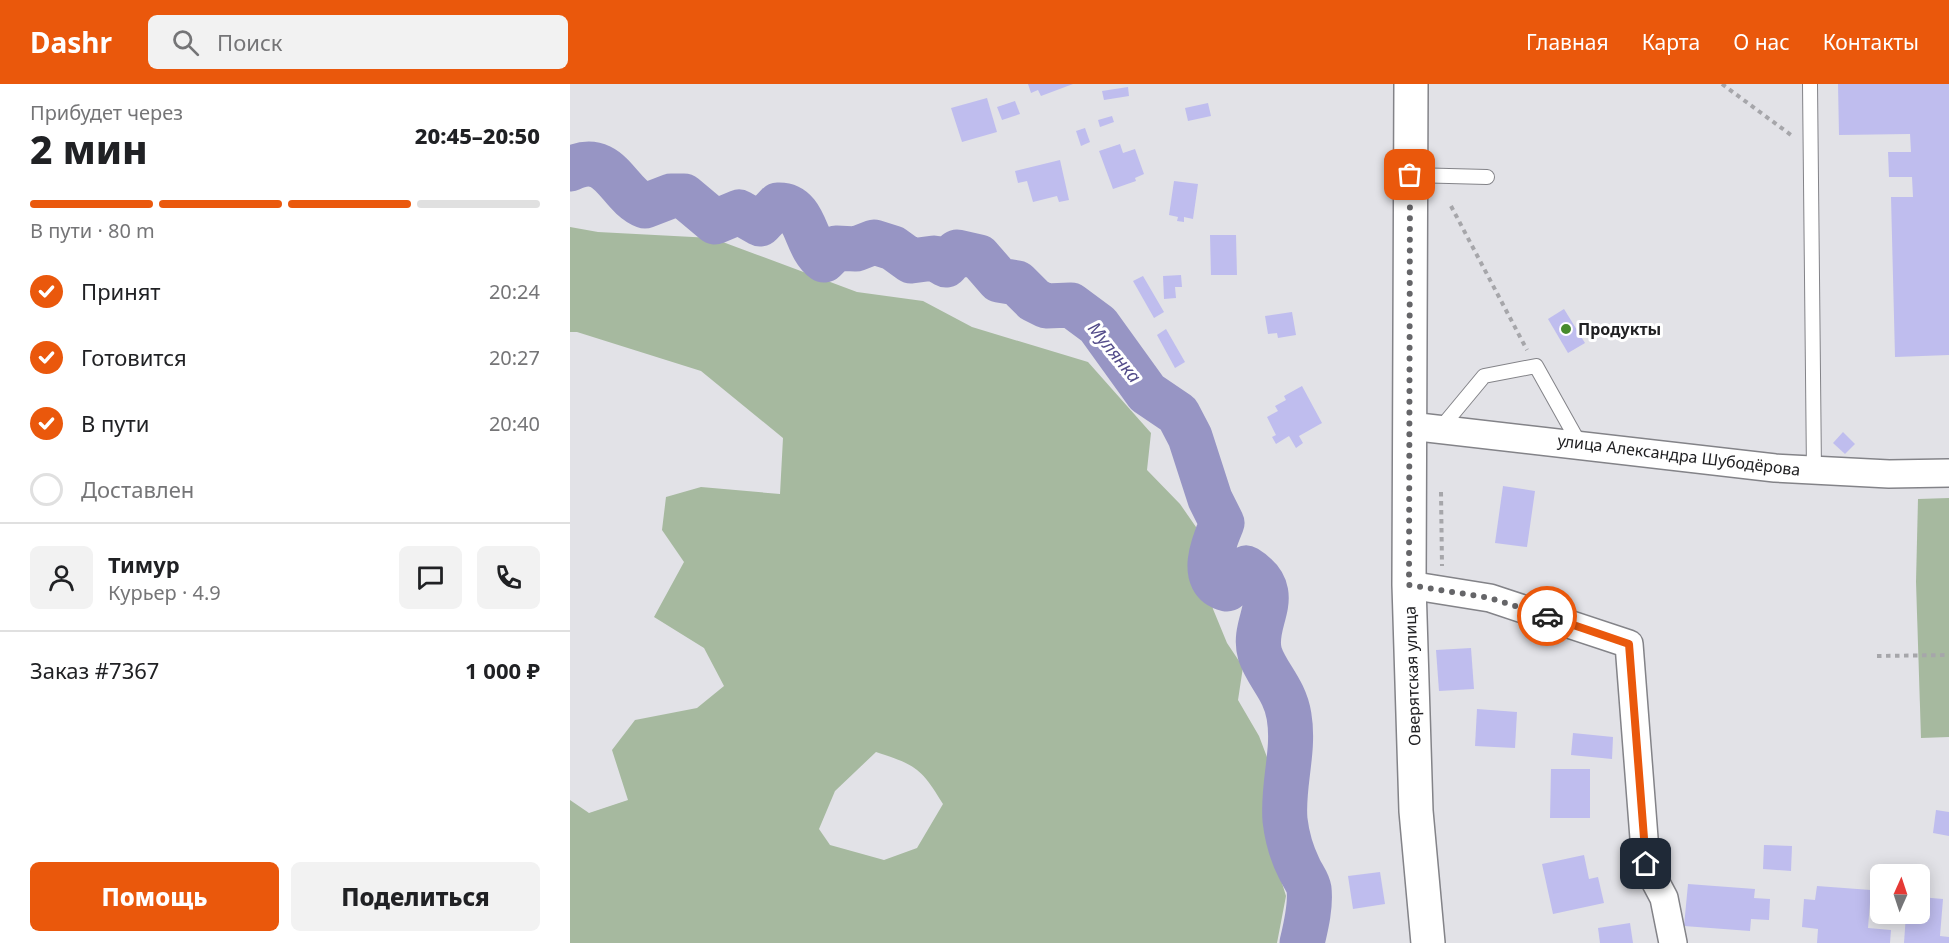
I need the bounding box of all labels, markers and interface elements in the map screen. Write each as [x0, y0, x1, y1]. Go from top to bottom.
search box [148, 15, 568, 69]
text: Dashr [30, 23, 112, 61]
icon: search [169, 26, 202, 59]
text: Поиск [217, 27, 282, 57]
text: Главная [1526, 28, 1609, 56]
text: Карта [1642, 28, 1700, 56]
text: О нас [1733, 28, 1790, 56]
text: Контакты [1823, 28, 1919, 56]
text: Прибудет через [30, 99, 183, 126]
text: 20:45–20:50 [415, 120, 540, 150]
text: 2 мин [30, 122, 148, 175]
pin [1384, 149, 1435, 200]
icon: bag [1393, 158, 1426, 191]
text: В пути · 80 m [30, 217, 155, 244]
icon: check [30, 275, 63, 308]
text: Принят [81, 276, 161, 306]
text: 20:24 [489, 278, 540, 305]
water label: Мулянка [1083, 317, 1147, 387]
place label: Пpoдукты [1578, 318, 1661, 340]
marker: Пpoдукты [1559, 322, 1573, 336]
icon: check [30, 341, 63, 374]
text: Готовится [81, 342, 187, 372]
text: 20:27 [489, 344, 540, 371]
icon: check [30, 407, 63, 440]
text: В пути [81, 408, 149, 438]
text: 20:40 [489, 410, 540, 437]
street label: улица Александра Шубодёрова [1556, 429, 1802, 481]
text: Доставлен [81, 474, 194, 504]
button: person [30, 546, 93, 609]
button: chat [399, 546, 462, 609]
button: phone [477, 546, 540, 609]
text: Тимур [108, 549, 180, 579]
text: Курьер · 4.9 [108, 579, 221, 606]
courier [1517, 586, 1577, 646]
icon: car [1531, 600, 1564, 633]
street label: Оверятская улица [1399, 606, 1425, 746]
text: Заказ #7367 [30, 655, 159, 685]
text: 1 000 ₽ [465, 655, 540, 685]
pin [1620, 838, 1671, 889]
icon: home [1629, 847, 1662, 880]
button: Помощь [30, 862, 279, 931]
button: Поделиться [291, 862, 540, 931]
north arrow [1870, 864, 1930, 924]
map controls [1870, 864, 1930, 924]

